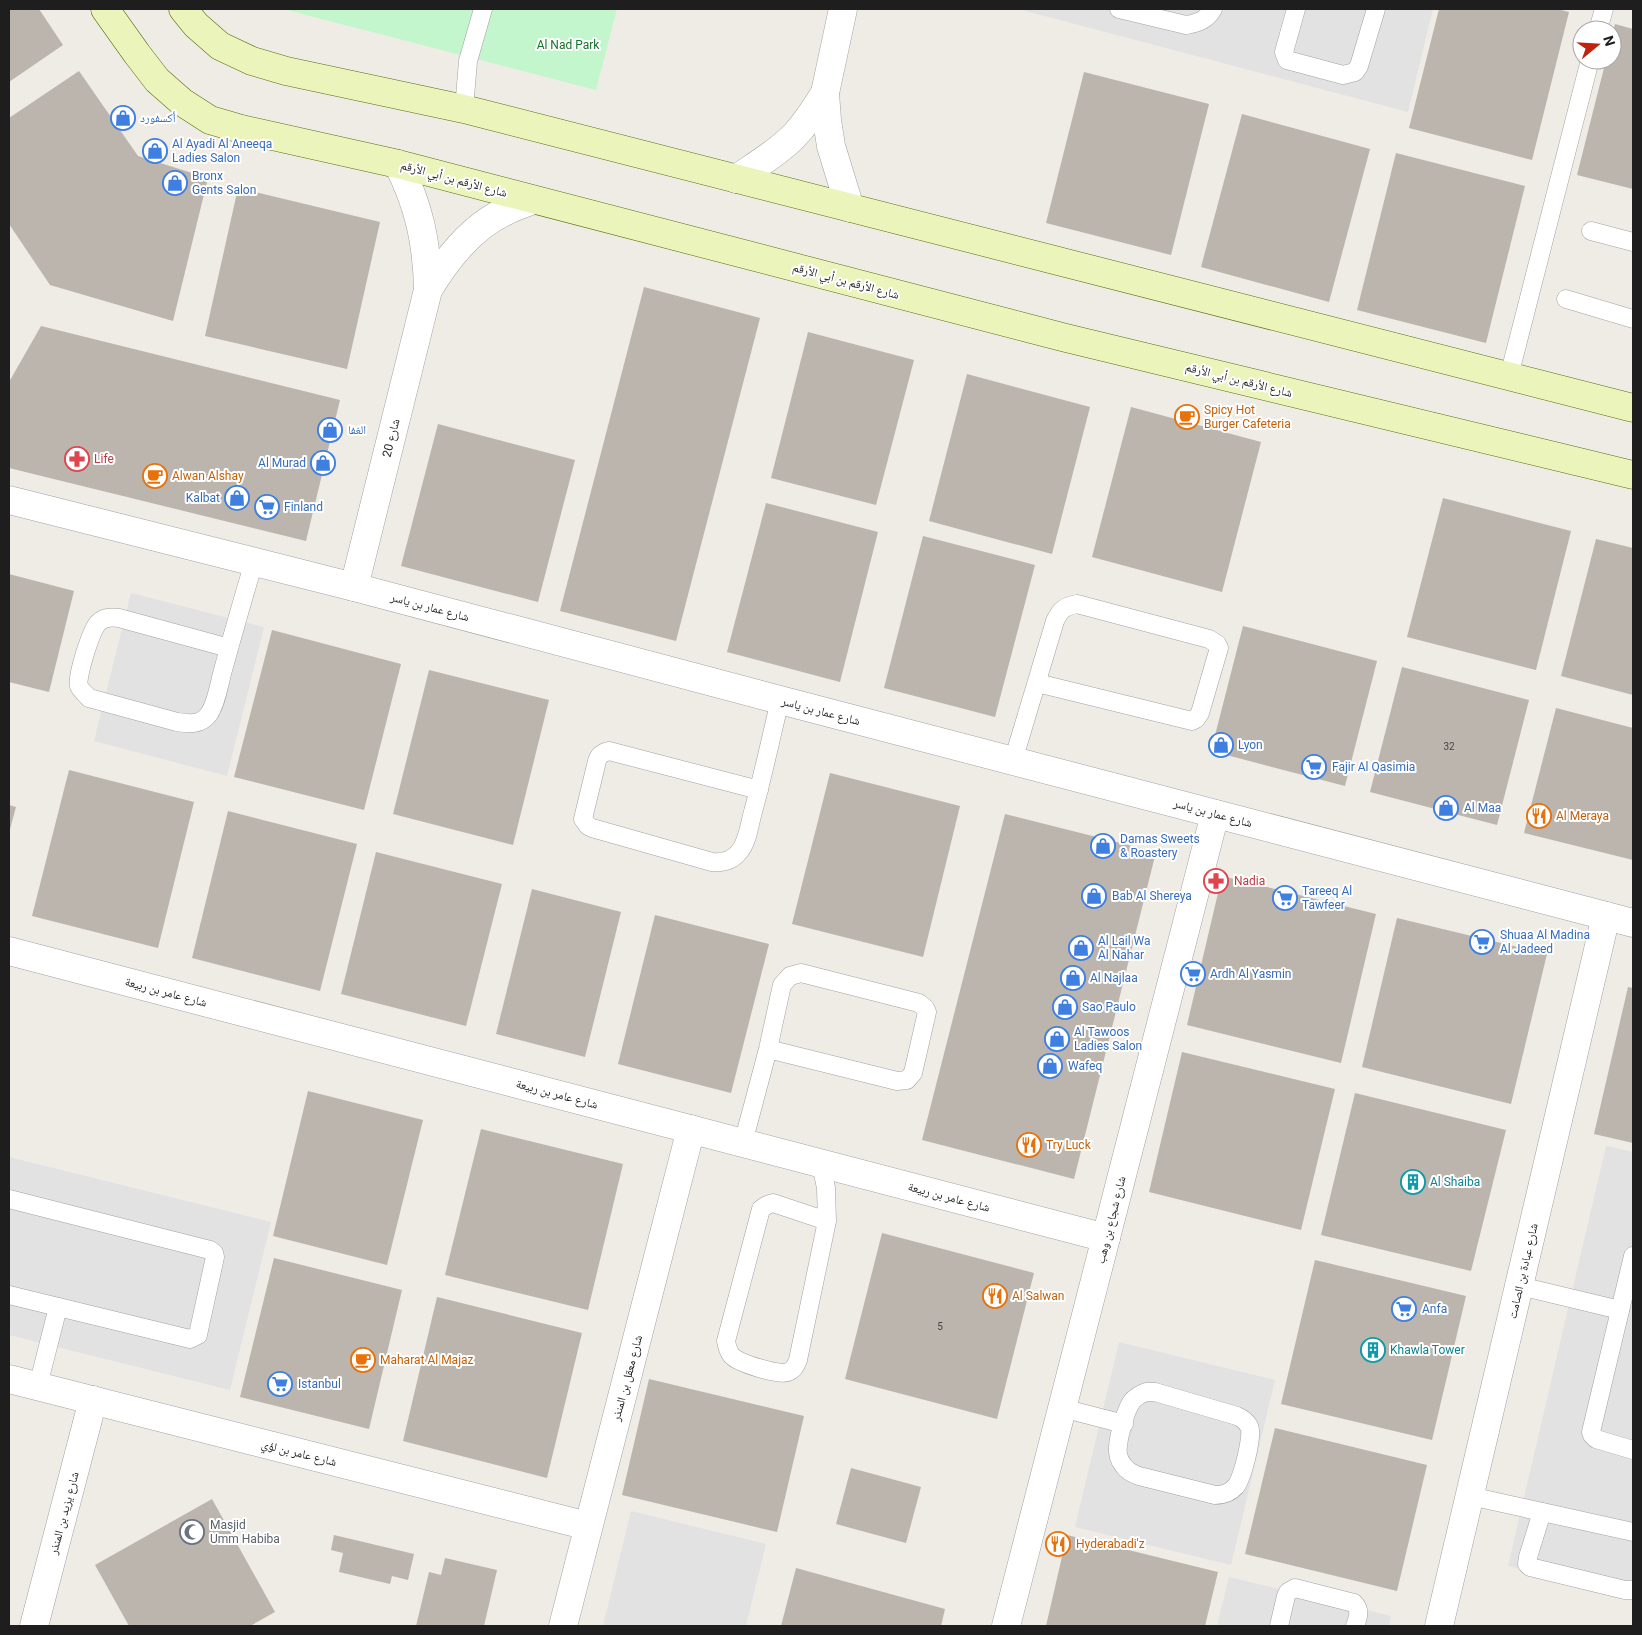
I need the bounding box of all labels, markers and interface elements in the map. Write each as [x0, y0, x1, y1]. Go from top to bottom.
north arrow [1572, 20, 1622, 70]
text: N [1600, 34, 1619, 48]
park label: Al Nad Park [537, 38, 600, 52]
shop icon: أكسفورد [110, 105, 136, 131]
place label: أكسفورد [140, 111, 176, 125]
place label: Al Ayadi Al Aneeqa Ladies Salon [172, 137, 272, 165]
shop icon: Al Ayadi Al Aneeqa Ladies Salon [142, 138, 168, 164]
street label: شارع الأرقم بن أبي الأرقم [398, 158, 509, 203]
place label: Bronx Gents Salon [192, 169, 256, 197]
shop icon: Bronx Gents Salon [162, 170, 188, 196]
street label: شارع الأرقم بن أبي الأرقم [790, 260, 901, 305]
street label: شارع الأرقم بن أبي الأرقم [1183, 360, 1294, 403]
place label: Spicy Hot Burger Cafeteria [1204, 403, 1291, 431]
cafe icon: Spicy Hot Burger Cafeteria [1174, 404, 1200, 430]
shop icon: الغفا [317, 417, 343, 443]
street label: شارع 20 [379, 417, 404, 459]
place label: الغفا [348, 423, 366, 437]
pharmacy icon: Life [64, 446, 90, 472]
shop icon: Al Murad [310, 450, 336, 476]
place label: Life [94, 452, 114, 466]
place label: Al Murad [258, 456, 306, 470]
cafe icon: Alwan Alshay [142, 463, 168, 489]
place label: Alwan Alshay [172, 469, 244, 483]
shop icon: Kalbat [224, 485, 250, 511]
place label: Kalbat [186, 491, 220, 505]
supermarket icon: Finland [254, 494, 280, 520]
place label: Finland [284, 500, 323, 514]
street label: شارع عمار بن ياسر [388, 590, 471, 625]
street label: شارع عمار بن ياسر [779, 694, 862, 729]
shop icon: Lyon [1208, 732, 1234, 758]
place label: Lyon [1238, 738, 1263, 752]
house number: 32 [1443, 741, 1455, 752]
supermarket icon: Fajir Al Qasimia [1301, 754, 1327, 780]
place label: Fajir Al Qasimia [1332, 760, 1415, 774]
shop icon: Al Maa [1433, 795, 1459, 821]
street label: شارع عمار بن ياسر [1171, 796, 1254, 831]
place label: Al Maa [1464, 801, 1501, 815]
restaurant icon: Al Meraya [1526, 803, 1552, 829]
place label: Al Meraya [1556, 809, 1609, 823]
place label: Damas Sweets & Roastery [1120, 832, 1200, 860]
shop icon: Damas Sweets & Roastery [1090, 833, 1116, 859]
pharmacy icon: Nadia [1203, 868, 1229, 894]
place label: Nadia [1234, 874, 1265, 888]
shop icon: Bab Al Shereya [1081, 883, 1107, 909]
place label: Tareeq Al Tawfeer [1302, 884, 1352, 912]
supermarket icon: Tareeq Al Tawfeer [1272, 885, 1298, 911]
place label: Bab Al Shereya [1112, 889, 1192, 903]
place label: Shuaa Al Madina Al Jadeed [1500, 928, 1590, 956]
supermarket icon: Shuaa Al Madina Al Jadeed [1469, 929, 1495, 955]
place label: Al Lail Wa Al Nahar [1098, 934, 1151, 962]
shop icon: Al Lail Wa Al Nahar [1068, 935, 1094, 961]
supermarket icon: Ardh Al Yasmin [1180, 961, 1206, 987]
shop icon: Al Najlaa [1060, 965, 1086, 991]
place label: Ardh Al Yasmin [1210, 967, 1291, 981]
place label: Al Najlaa [1090, 971, 1138, 985]
street label: شارع عامر بن ربيعة [123, 974, 209, 1011]
shop icon: Sao Paulo [1052, 994, 1078, 1020]
place label: Sao Paulo [1082, 1000, 1136, 1014]
place label: Al Tawoos Ladies Salon [1074, 1025, 1142, 1053]
shop icon: Al Tawoos Ladies Salon [1044, 1026, 1070, 1052]
shop icon: Wafeq [1037, 1053, 1063, 1079]
place label: Wafeq [1068, 1059, 1102, 1073]
street label: شارع عامر بن ربيعة [514, 1076, 600, 1113]
restaurant icon: Try Luck [1016, 1132, 1042, 1158]
place label: Try Luck [1046, 1138, 1092, 1152]
building icon: Al Shaiba [1400, 1169, 1426, 1195]
street label: شارع شجاع بن وهب [1093, 1175, 1130, 1265]
place label: Al Shaiba [1430, 1175, 1480, 1189]
street label: شارع عامر بن ربيعة [906, 1179, 992, 1216]
street label: شارع عبادة بن الصامت [1505, 1222, 1542, 1320]
restaurant icon: Al Salwan [982, 1283, 1008, 1309]
place label: Al Salwan [1012, 1289, 1064, 1303]
supermarket icon: Anfa [1391, 1296, 1417, 1322]
place label: Anfa [1422, 1302, 1447, 1316]
house number: 5 [937, 1321, 943, 1332]
street label: شارع معقل بن المنذر [609, 1333, 646, 1424]
building icon: Khawla Tower [1360, 1337, 1386, 1363]
place label: Khawla Tower [1390, 1343, 1465, 1357]
cafe icon: Maharat Al Majaz [350, 1347, 376, 1373]
place label: Maharat Al Majaz [380, 1353, 474, 1367]
supermarket icon: Istanbul [267, 1371, 293, 1397]
place label: Istanbul [298, 1377, 341, 1391]
street label: شارع عامر بن لؤي [259, 1437, 338, 1472]
street label: شارع يزيد بن المنذر [46, 1470, 83, 1557]
place label: Masjid Umm Habiba [210, 1518, 280, 1546]
mosque icon: Masjid Umm Habiba [179, 1519, 205, 1545]
restaurant icon: Hyderabadi'z [1045, 1531, 1071, 1557]
place label: Hyderabadi'z [1076, 1537, 1145, 1551]

